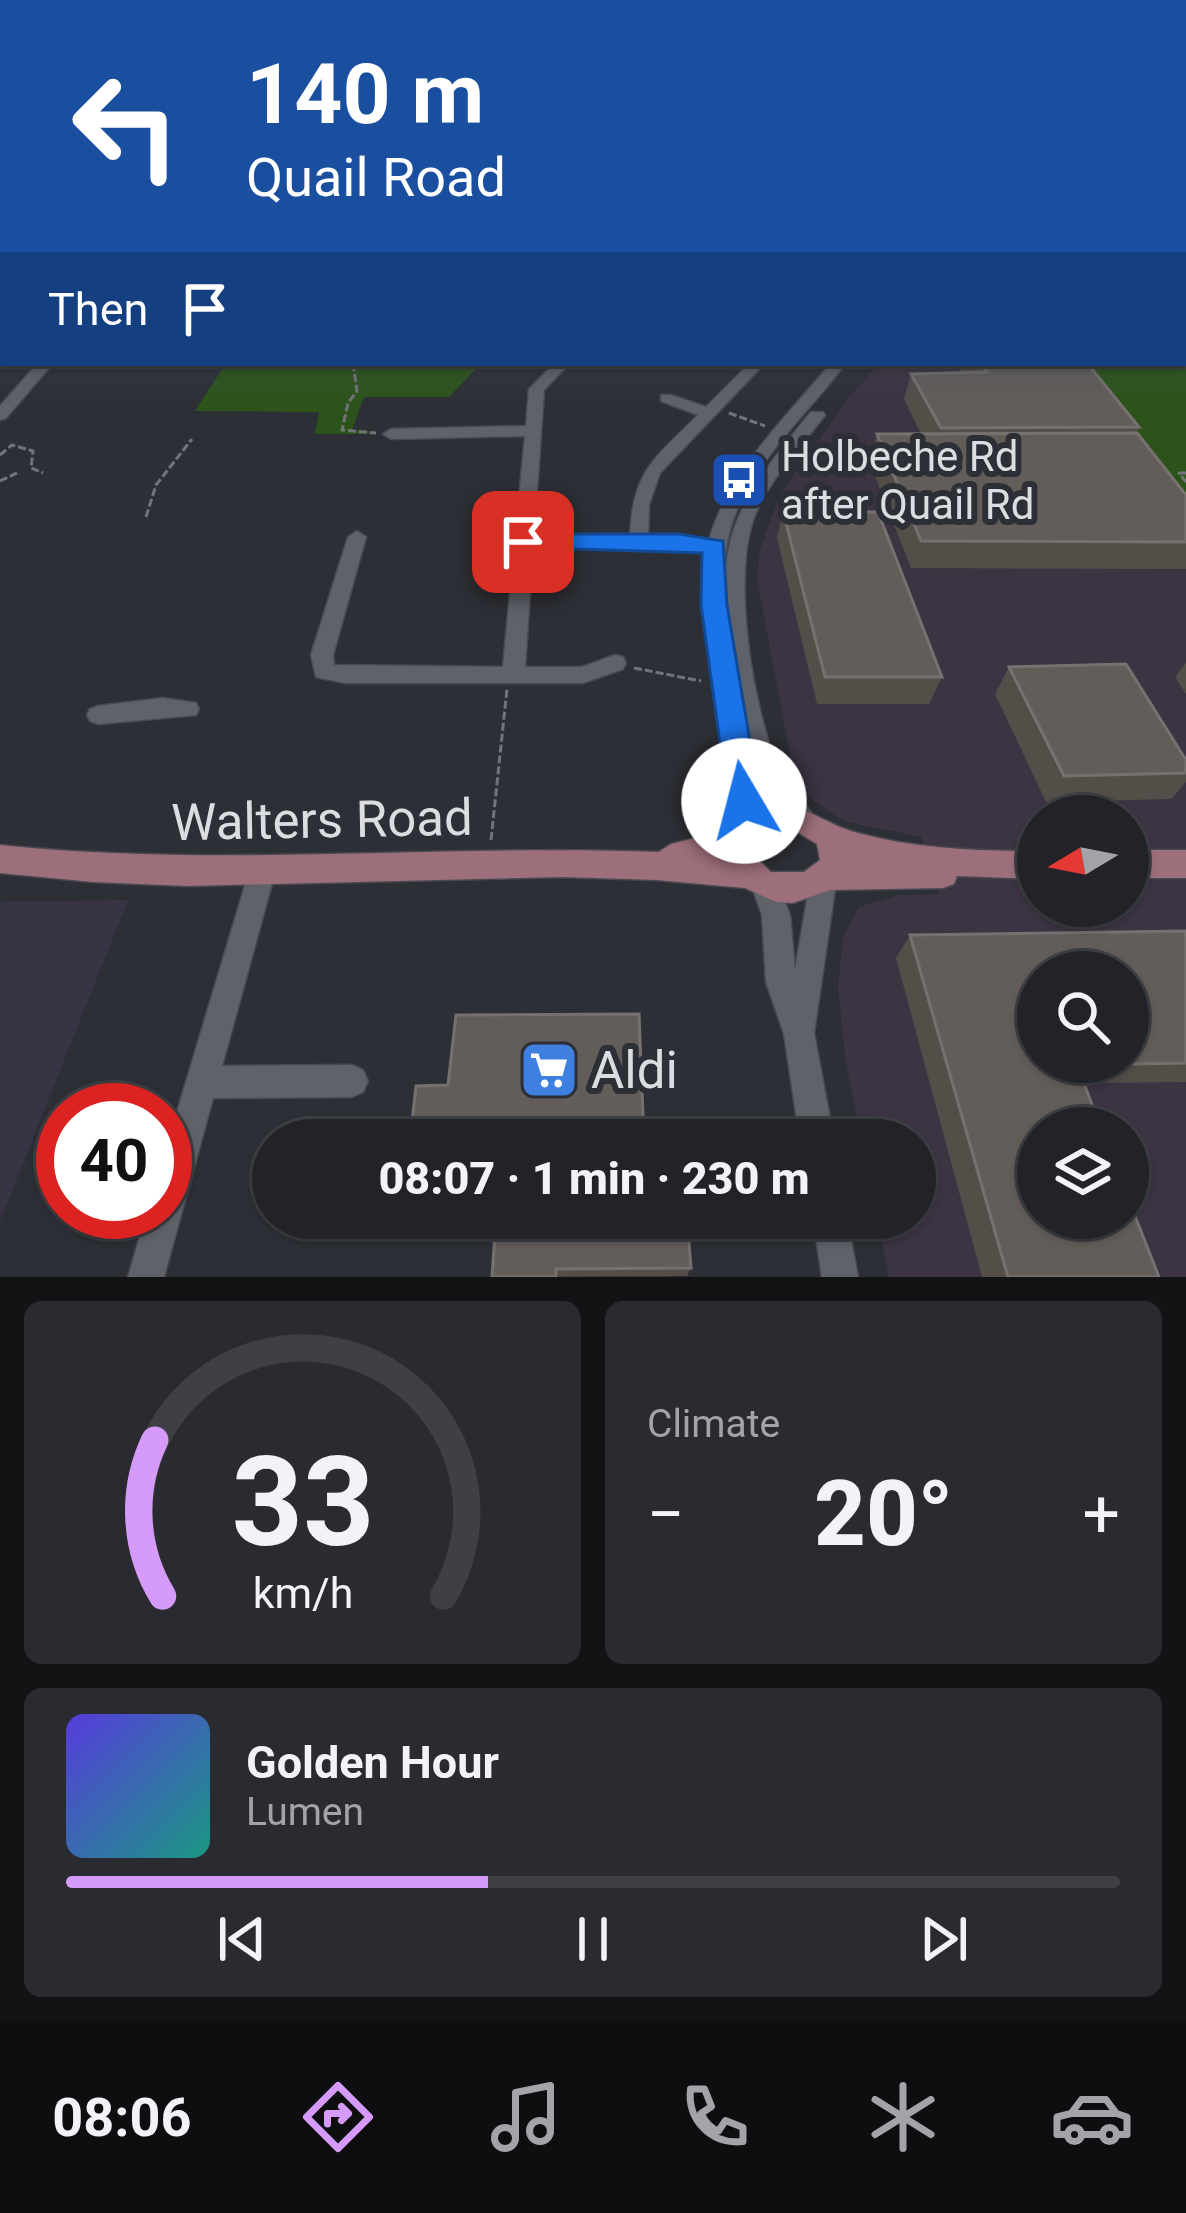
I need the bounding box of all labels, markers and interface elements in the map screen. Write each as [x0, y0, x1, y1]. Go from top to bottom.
text: 140 m [246, 45, 484, 144]
icon: left [48, 48, 204, 204]
text: Quail Road [246, 146, 506, 209]
icon: arrive [172, 276, 238, 342]
text: Then [48, 283, 148, 336]
place label: Holbeche Rd after Quail Rd [781, 432, 1034, 529]
bus stop icon: Holbeche Rd after Quail Rd [708, 449, 770, 511]
pin [472, 491, 574, 593]
icon: arrive [490, 509, 556, 575]
position arrow [681, 738, 807, 864]
street label: Walters Road [171, 788, 473, 852]
north arrow [1017, 795, 1149, 927]
map controls [1017, 795, 1149, 1239]
button: search [1017, 951, 1149, 1083]
supermarket icon: Aldi [518, 1039, 580, 1101]
place label: Aldi [591, 1041, 678, 1100]
speed limit sign: 40 [36, 1083, 192, 1239]
button: layers [1017, 1107, 1149, 1239]
text: 08:07 · 1 min · 230 m [378, 1152, 810, 1205]
text: Climate [647, 1401, 780, 1447]
text: 33 [231, 1429, 374, 1575]
text: 20° [814, 1462, 953, 1567]
text: − [647, 1476, 685, 1553]
text: + [1083, 1476, 1120, 1553]
text: km/h [252, 1567, 353, 1617]
text: Golden Hour [246, 1736, 499, 1789]
text: Lumen [246, 1789, 364, 1835]
icon: previous [209, 1906, 275, 1972]
icon: pause [560, 1906, 626, 1972]
icon: next [911, 1906, 977, 1972]
icon: directions [296, 2075, 380, 2159]
icon: music [484, 2075, 568, 2159]
icon: phone [673, 2075, 757, 2159]
icon: climate [861, 2075, 945, 2159]
icon: car [1050, 2075, 1134, 2159]
text: 08:06 [52, 2086, 191, 2149]

